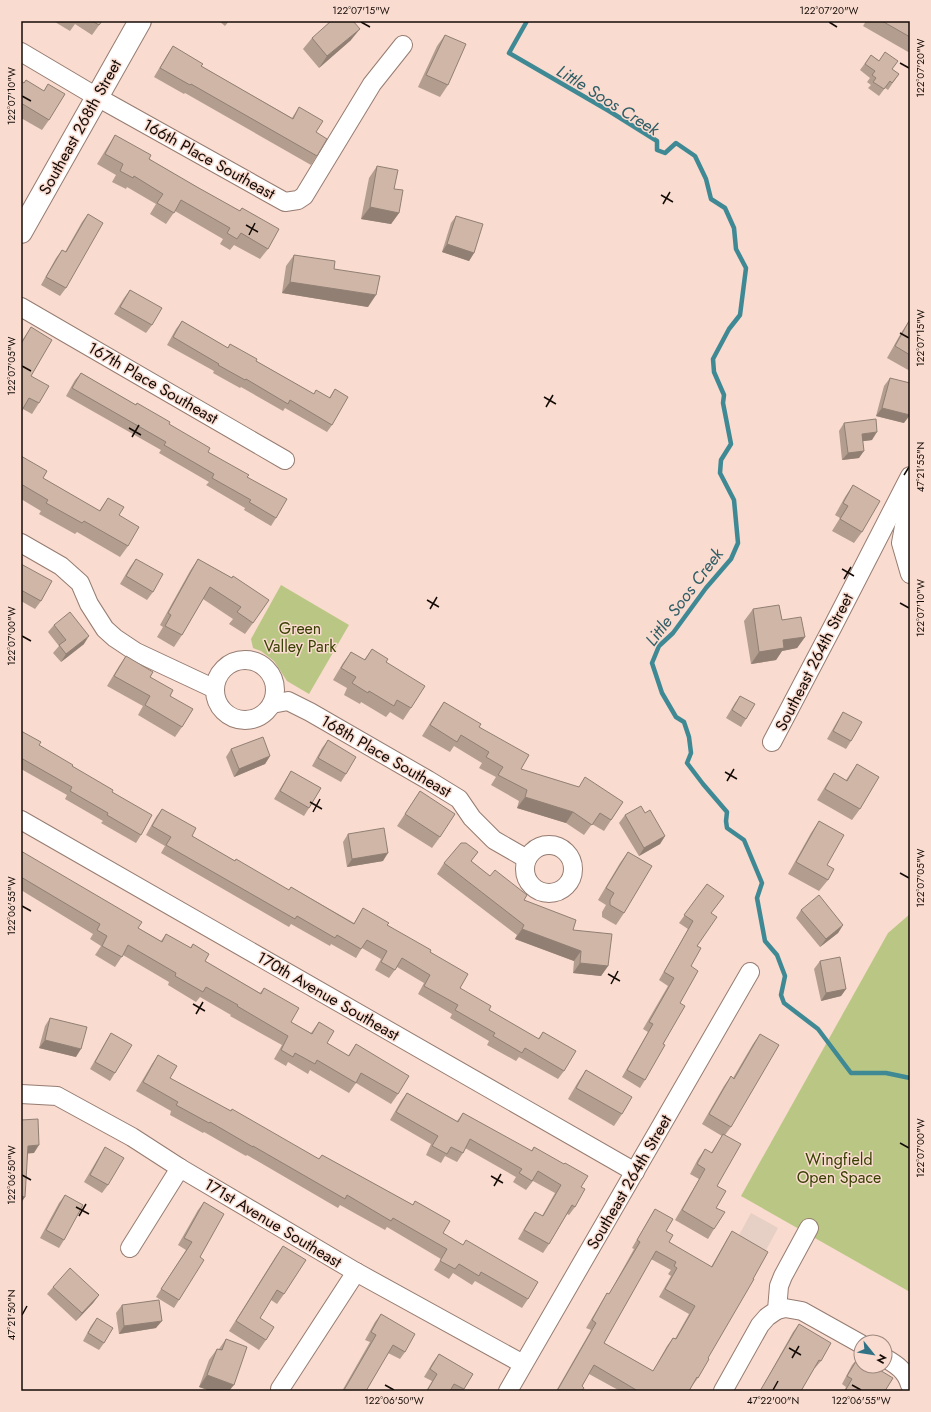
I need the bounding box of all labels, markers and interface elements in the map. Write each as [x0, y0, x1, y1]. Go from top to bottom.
text: 122°07'15"W [332, 3, 390, 18]
text: 122°07'20"W [800, 3, 859, 18]
text: 122°07'20"W [913, 38, 928, 98]
street label: Southeast 268th Street [33, 55, 127, 199]
water label: Little Soos Creek [552, 59, 665, 142]
text: 122°07'10"W [4, 67, 19, 125]
street label: 166th Place Southeast [139, 113, 279, 205]
text: 122°07'15"W [913, 309, 928, 367]
text: 122°07'05"W [4, 336, 19, 395]
street label: 167th Place Southeast [84, 336, 223, 430]
text: 47°21'55"N [913, 442, 928, 492]
water label: Little Soos Creek [639, 543, 729, 651]
text: 122°07'10"W [913, 579, 928, 637]
street label: Southeast 264th Street [769, 589, 859, 735]
text: 122°07'00"W [4, 606, 19, 666]
park label: Green Valley Park [264, 617, 337, 658]
street label: 168th Place Southeast [316, 709, 456, 803]
text: 122°07'05"W [913, 848, 928, 907]
text: 122°06'55"W [4, 876, 19, 936]
street label: 170th Avenue Southeast [252, 946, 404, 1046]
street label: Southeast 264th Street [581, 1110, 677, 1254]
text: 122°07'00"W [913, 1118, 928, 1178]
text: 122°06'50"W [4, 1145, 19, 1205]
park label: Wingfield Open Space [797, 1148, 881, 1189]
street label: 171st Avenue Southeast [200, 1173, 346, 1273]
text: 47°21'50"N [4, 1290, 19, 1340]
north arrow [853, 1334, 893, 1374]
text: N [873, 1351, 891, 1367]
text: 122°06'50"W [364, 1393, 424, 1408]
text: 47°22'00"N [747, 1393, 799, 1408]
text: 122°06'55"W [831, 1393, 891, 1408]

